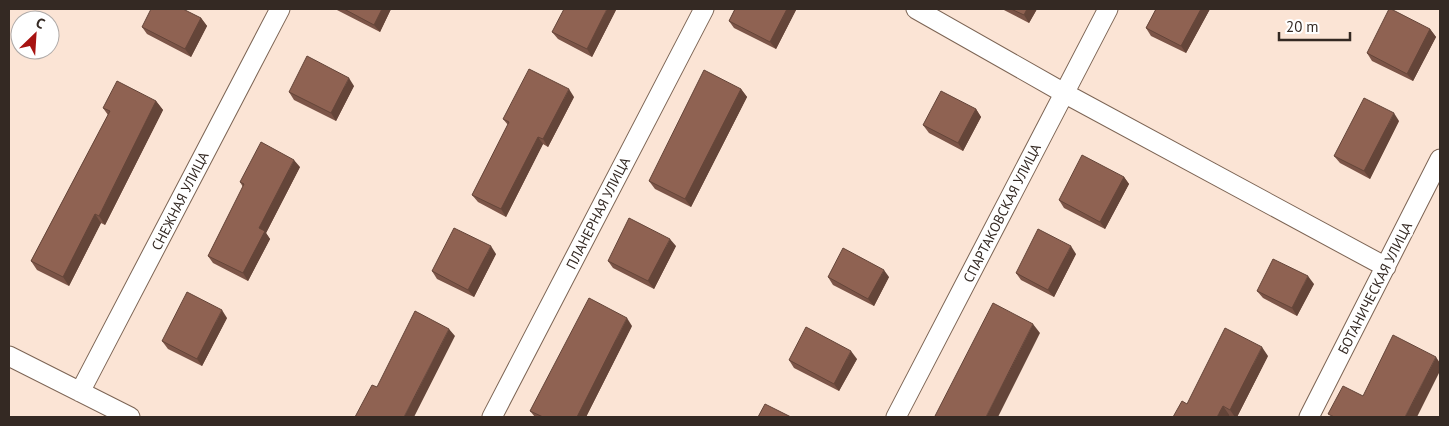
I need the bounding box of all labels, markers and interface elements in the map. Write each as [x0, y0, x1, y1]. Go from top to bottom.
north arrow [10, 10, 60, 60]
scale bar [1279, 10, 1350, 42]
text: С [33, 13, 48, 33]
text: 20 m [1286, 17, 1319, 36]
street label: СПАРТАКОВСКАЯ УЛИЦА [959, 140, 1045, 285]
street label: СНЕЖНАЯ УЛИЦА [147, 148, 213, 253]
street label: ПЛАНЕРНАЯ УЛИЦА [562, 153, 634, 272]
street label: БОТАНИЧЕСКАЯ УЛИЦА [1334, 218, 1417, 357]

